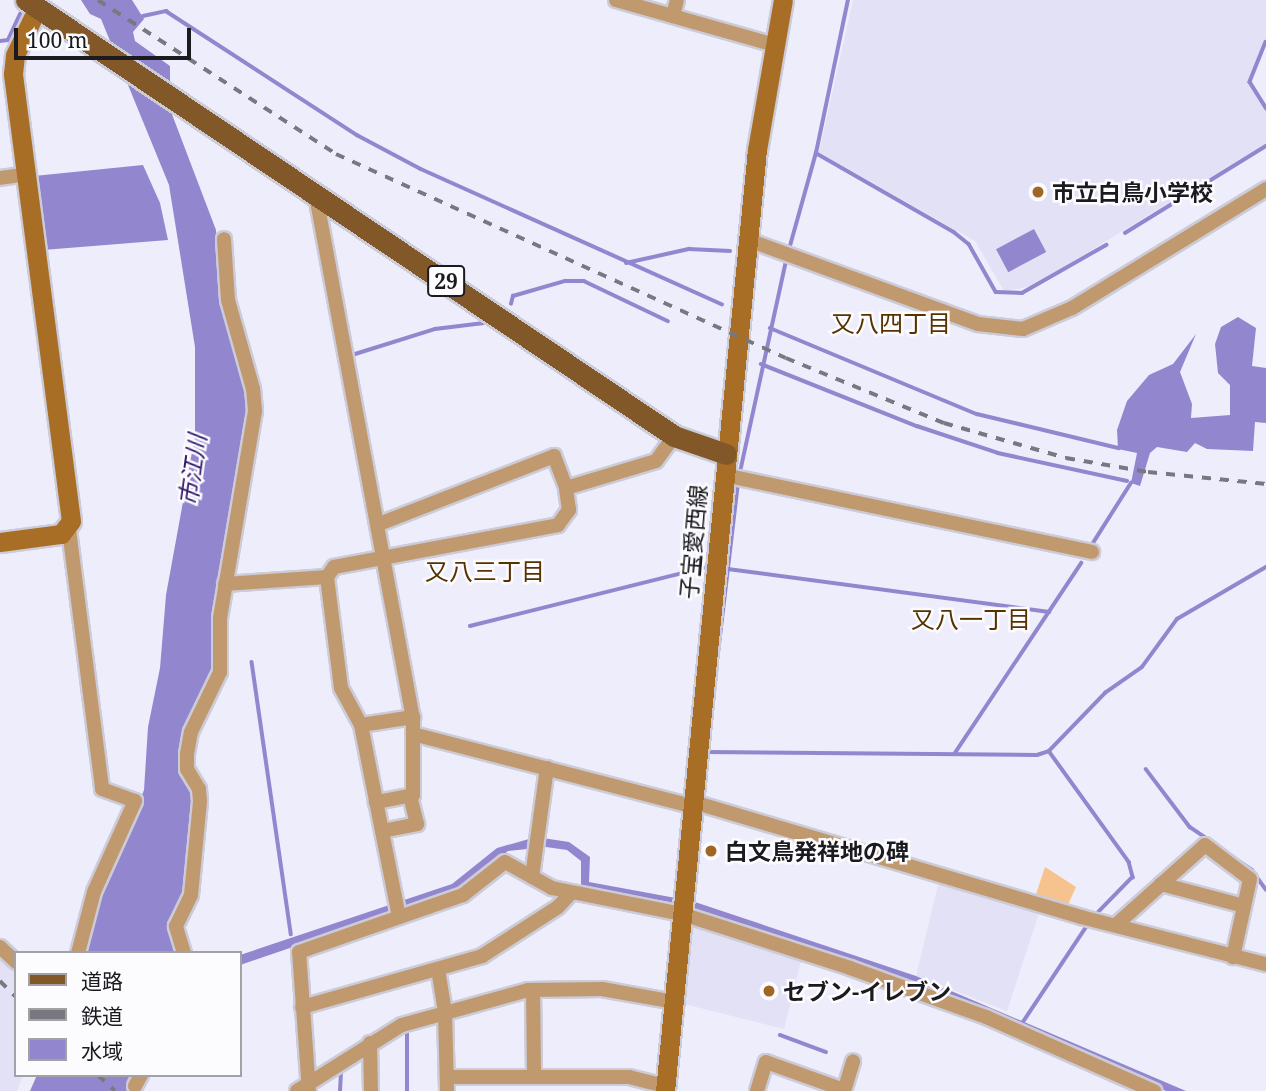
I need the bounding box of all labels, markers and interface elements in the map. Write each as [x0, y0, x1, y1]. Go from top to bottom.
scale bar [18, 14, 194, 58]
text: 100 m [27, 26, 88, 54]
place label: 市立白鳥小学校 [1052, 178, 1213, 206]
marker: 市立白鳥小学校 [1030, 184, 1046, 200]
road number: 29 [427, 264, 465, 298]
district label: 又八四丁目 [831, 309, 951, 337]
water label: 市江川 [173, 432, 211, 508]
street label: 子宝愛西線 [674, 484, 712, 600]
district label: 又八三丁目 [425, 557, 545, 585]
district label: 又八一丁目 [911, 605, 1031, 633]
place label: 白文鳥発祥地の碑 [725, 837, 909, 865]
marker: 白文鳥発祥地の碑 [703, 843, 719, 859]
legend [14, 951, 242, 1077]
text: 道路 [81, 967, 123, 995]
place label: セブン-イレブン [783, 977, 951, 1005]
marker: セブン-イレブン [761, 983, 777, 999]
text: 鉄道 [81, 1002, 123, 1030]
text: 水域 [81, 1037, 123, 1065]

